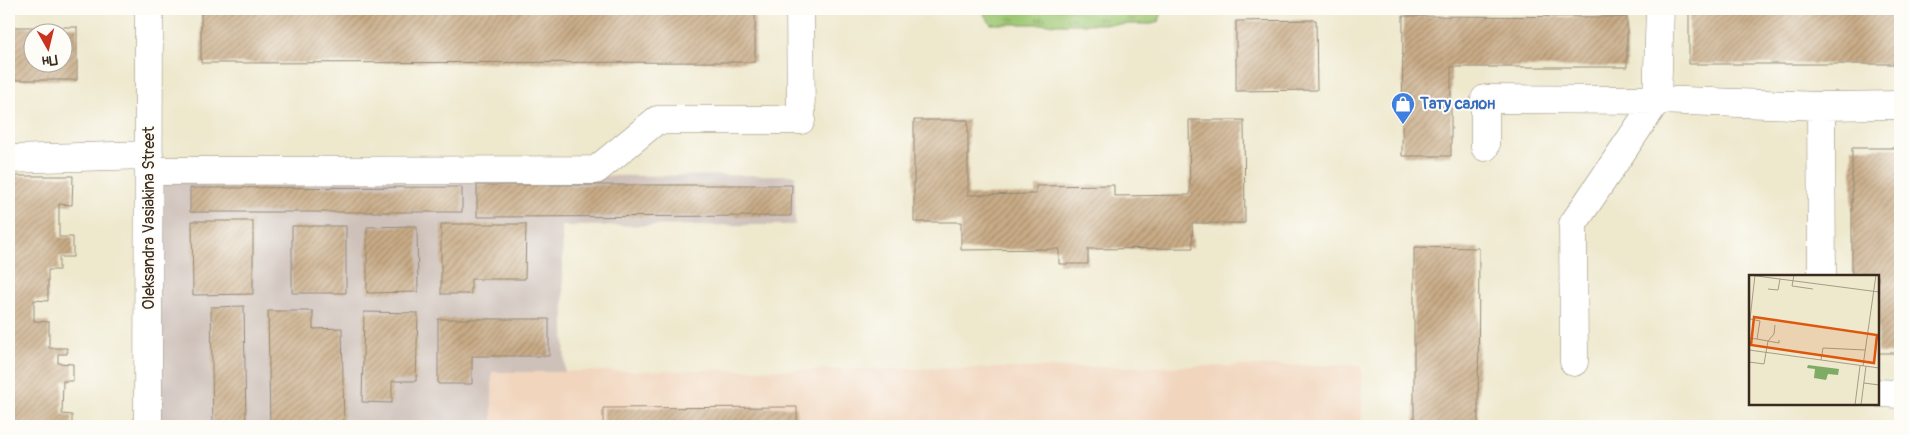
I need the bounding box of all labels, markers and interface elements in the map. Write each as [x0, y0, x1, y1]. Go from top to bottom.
north arrow [22, 22, 72, 72]
text: Пн [41, 51, 59, 70]
shop icon: Тату салон [1390, 91, 1416, 125]
place label: Тату салон [1419, 94, 1495, 114]
street label: Oleksandra Vasiakina Street [139, 126, 159, 310]
inset map [1749, 275, 1879, 405]

